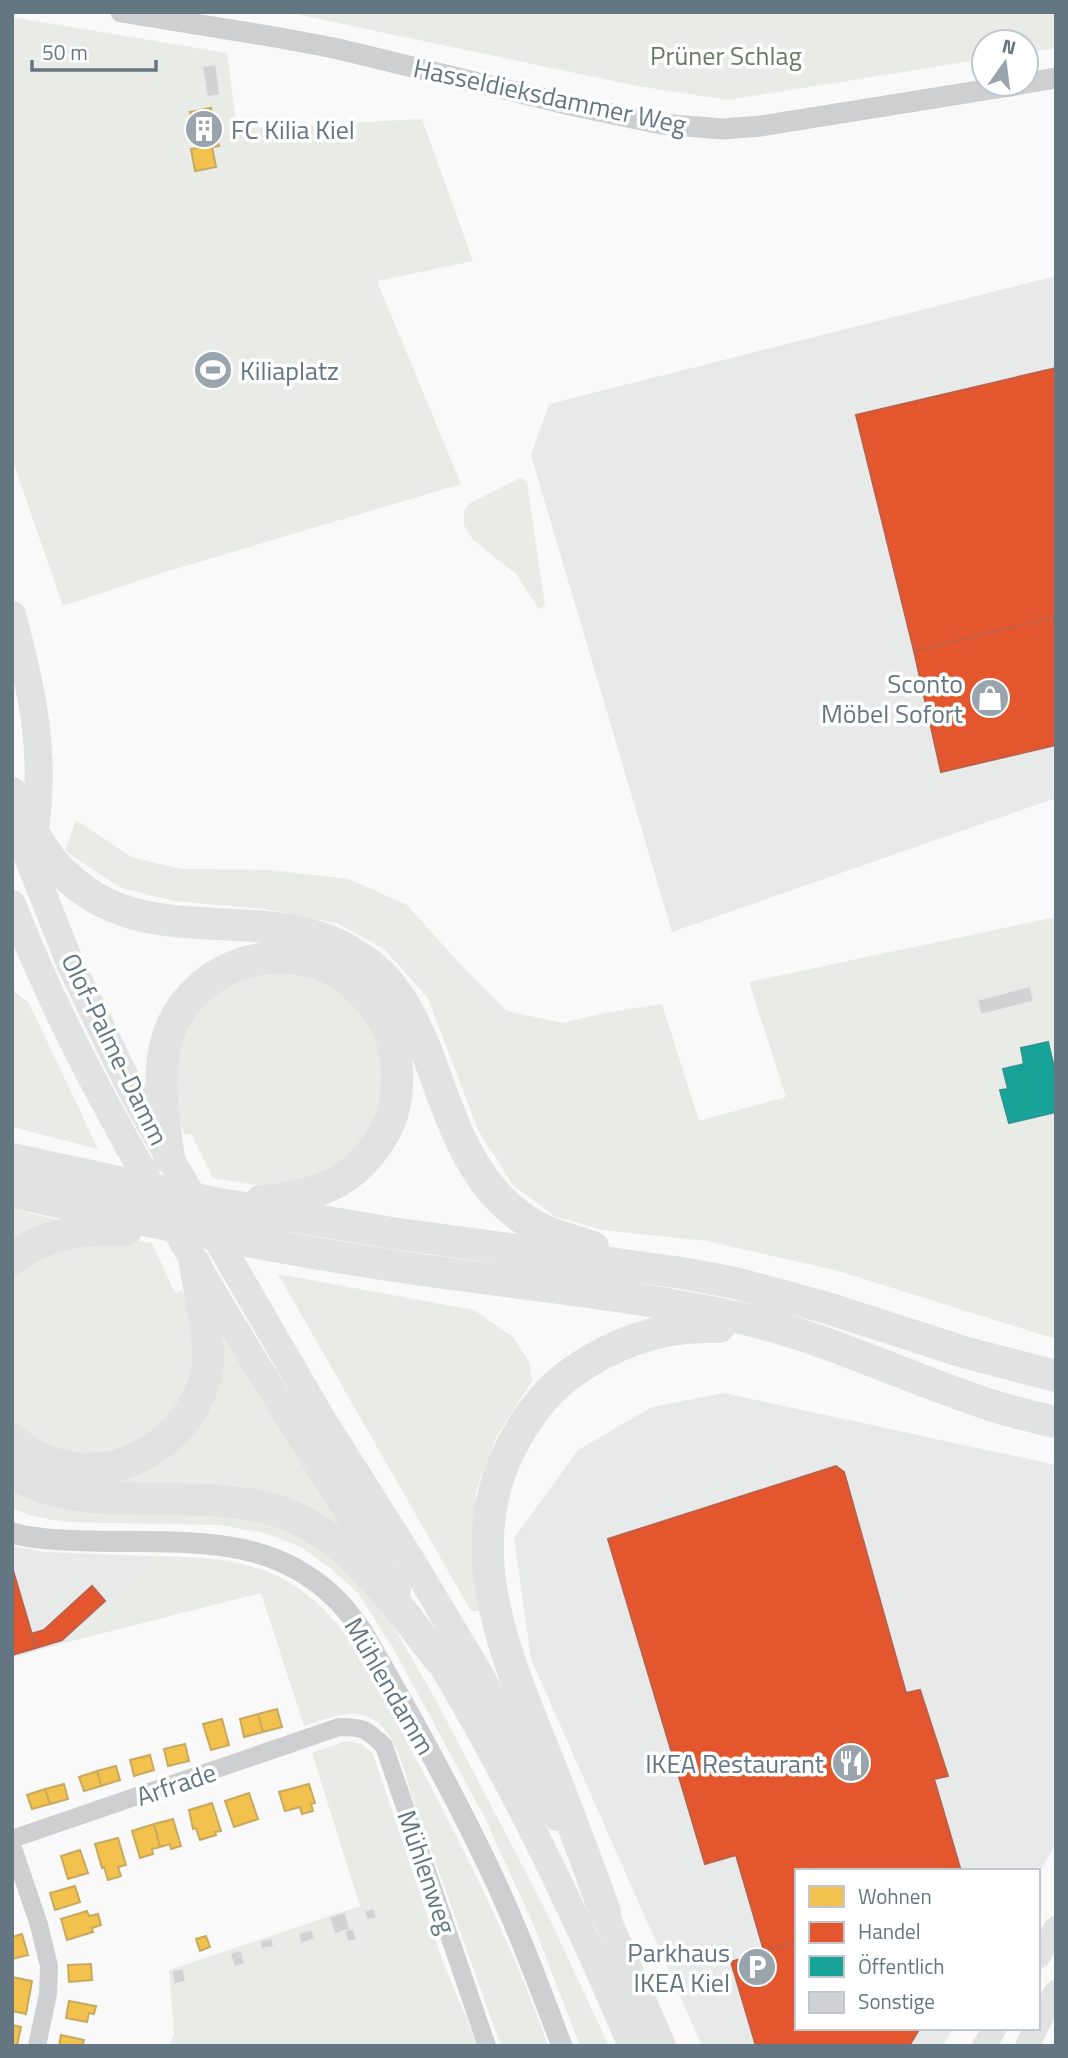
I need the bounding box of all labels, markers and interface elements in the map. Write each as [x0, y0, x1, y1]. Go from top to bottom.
scale bar [32, 28, 156, 72]
north arrow [970, 28, 1040, 98]
text: N [999, 30, 1019, 62]
text: 50 m [42, 36, 88, 68]
park label: Prüner Schlag [650, 36, 802, 75]
street label: Hasseldieksdammer Weg [410, 48, 690, 144]
building icon: FC Kilia Kiel [183, 108, 225, 150]
place label: FC Kilia Kiel [231, 110, 355, 149]
sports icon: Kiliaplatz [192, 349, 234, 391]
place label: Kiliaplatz [240, 351, 339, 390]
place label: Sconto Möbel Sofort [821, 664, 963, 733]
shop icon: Sconto Möbel Sofort [969, 677, 1011, 719]
street label: Olof-Palme-Damm [52, 946, 178, 1152]
street label: Mühlendamm [335, 1610, 445, 1762]
restaurant icon: IKEA Restaurant [830, 1742, 872, 1784]
place label: IKEA Restaurant [645, 1744, 824, 1783]
street label: Arfrade [131, 1752, 221, 1816]
street label: Mühlenweg [388, 1805, 466, 1939]
legend [795, 1869, 1040, 2030]
text: Wohnen [858, 1880, 932, 1912]
text: Handel [858, 1915, 921, 1947]
place label: Parkhaus IKEA Kiel [627, 1933, 730, 2002]
parking icon: Parkhaus IKEA Kiel [736, 1946, 778, 1988]
text: Öffentlich [858, 1950, 945, 1982]
text: Sonstige [858, 1985, 935, 2017]

